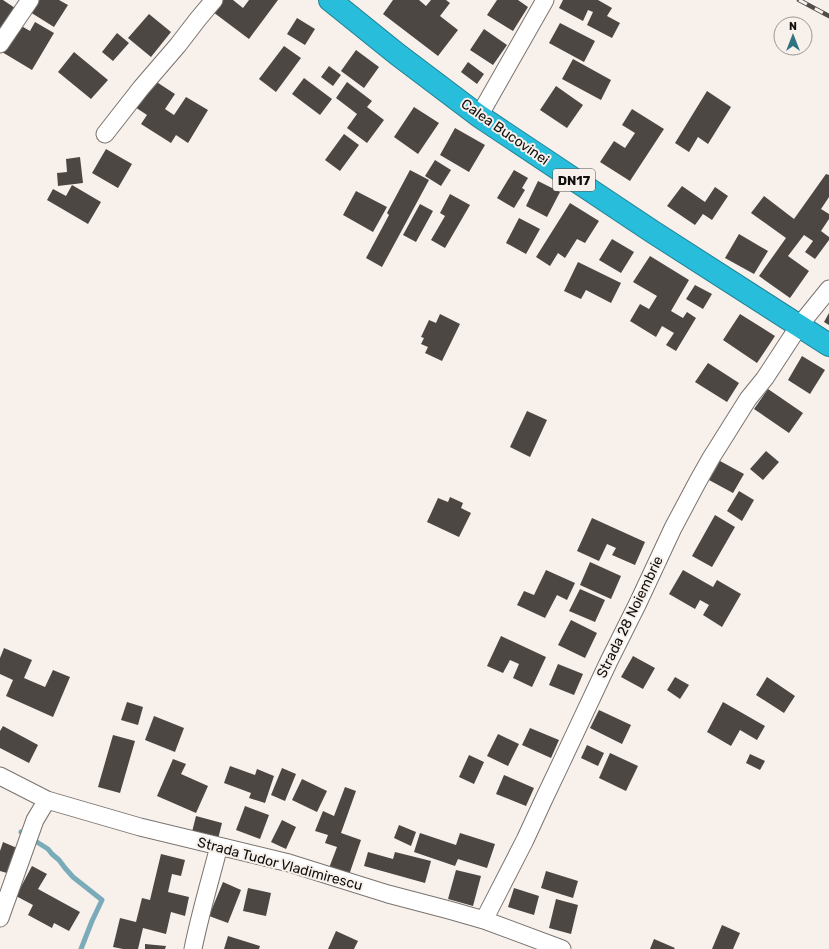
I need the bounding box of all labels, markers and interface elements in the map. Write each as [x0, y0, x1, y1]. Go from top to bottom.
north arrow [773, 16, 813, 56]
text: N [789, 20, 797, 33]
street label: Calea Bucovinei [458, 95, 552, 169]
road number: DN17 [553, 169, 595, 191]
street label: Strada 28 Noiembrie [593, 553, 667, 681]
street label: Strada Tudor Vladimirescu [196, 834, 364, 894]

